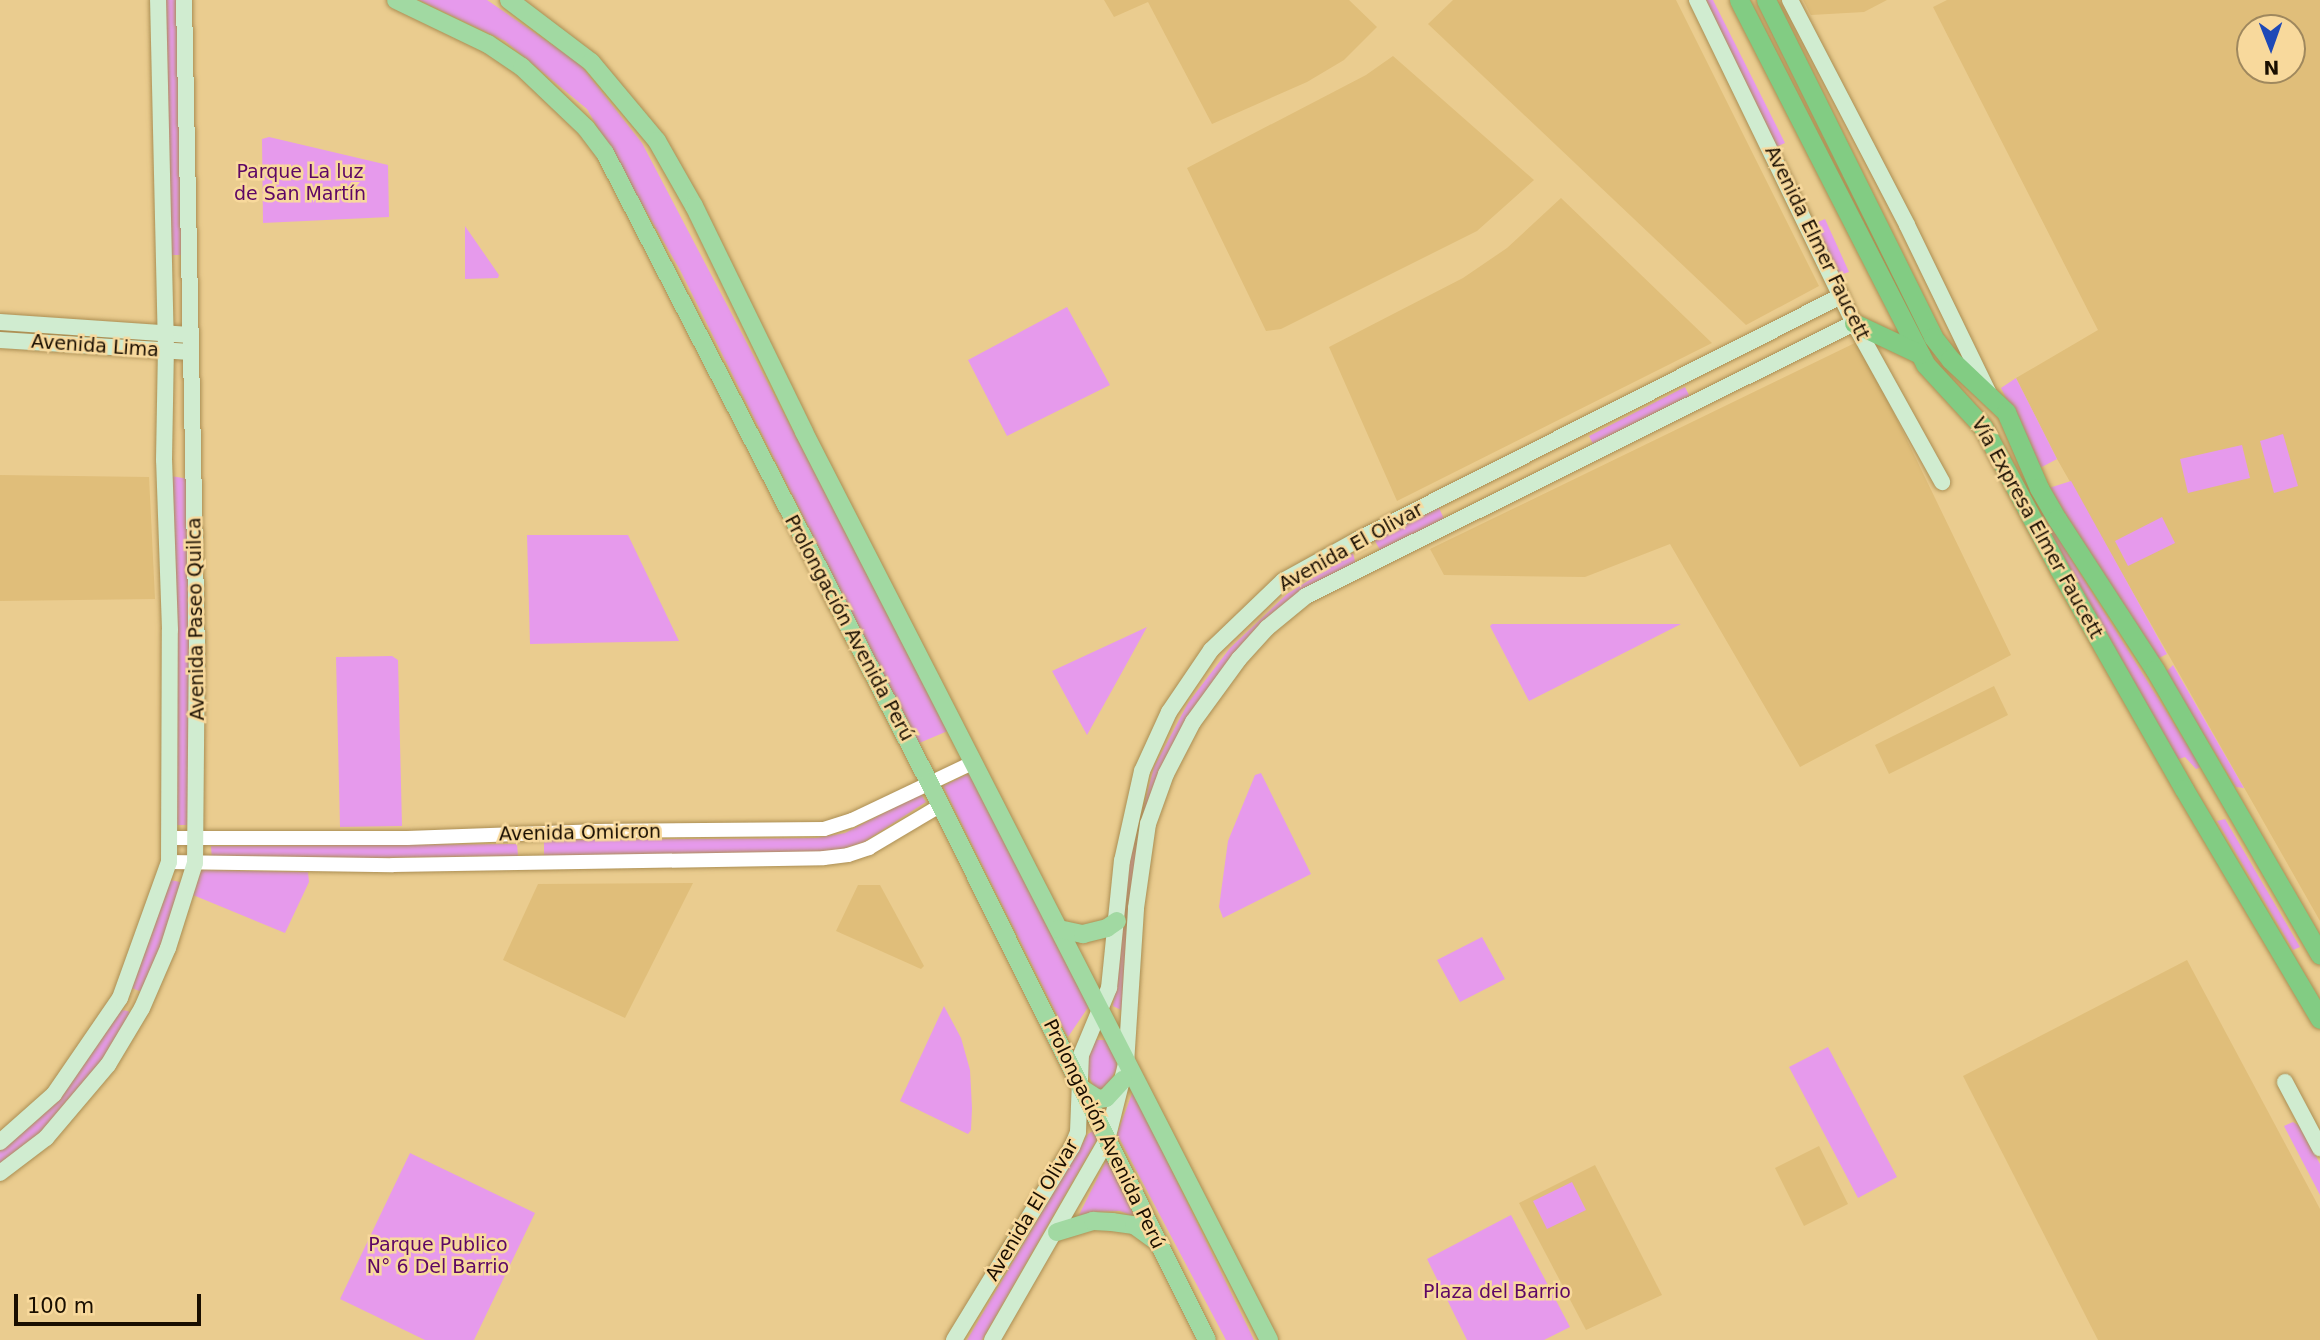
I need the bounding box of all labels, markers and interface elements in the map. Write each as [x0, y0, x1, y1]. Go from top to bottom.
north arrow [2236, 14, 2306, 84]
text: N [2263, 57, 2279, 79]
street label: Avenida Elmer Faucett [1760, 142, 1874, 344]
park label: Parque La luz de San Martín [234, 161, 366, 205]
street label: Avenida Lima [30, 330, 160, 362]
street label: Vía Expresa Elmer Faucett [1967, 414, 2107, 642]
street label: Avenida El Olivar [1275, 498, 1427, 596]
street label: Prolongación Avenida Perú [780, 511, 918, 745]
street label: Avenida Paseo Quilca [183, 517, 209, 721]
street label: Avenida Omicron [499, 820, 661, 846]
street label: Prolongación Avenida Perú [1038, 1016, 1170, 1252]
street label: Avenida El Olivar [981, 1135, 1083, 1285]
park label: Parque Publico N° 6 Del Barrio [367, 1234, 509, 1278]
scale bar [18, 1280, 205, 1324]
park label: Plaza del Barrio [1423, 1281, 1571, 1303]
text: 100 m [27, 1294, 94, 1318]

